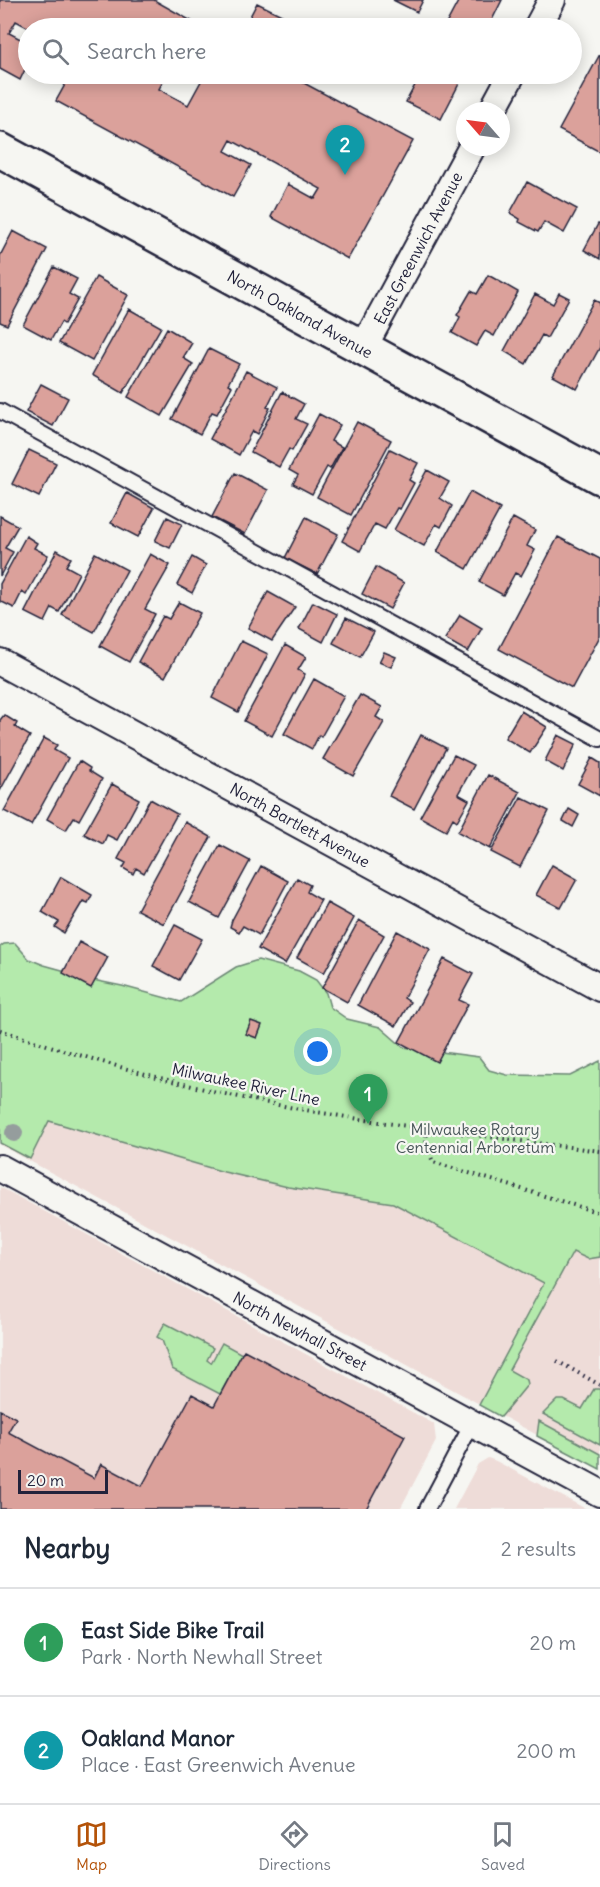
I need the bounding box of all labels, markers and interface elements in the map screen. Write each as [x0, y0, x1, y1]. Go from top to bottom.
search box [18, 18, 582, 84]
icon: search [39, 35, 72, 68]
text: Search here [87, 37, 206, 65]
north arrow [456, 102, 510, 156]
pin: 2 [326, 126, 364, 175]
street label: East Greenwich Avenue [369, 168, 467, 328]
street label: North Oakland Avenue [224, 266, 376, 362]
street label: North Bartlett Avenue [227, 778, 373, 872]
your location [303, 1037, 332, 1066]
street label: Milwaukee River Line [170, 1059, 322, 1109]
pin: 1 [348, 1074, 388, 1124]
park label: Milwaukee Rotary Centennial Arboretum [396, 1119, 554, 1157]
street label: North Newhall Street [230, 1287, 371, 1375]
scale bar [18, 1467, 108, 1494]
text: 20 m [27, 1470, 64, 1490]
text: Nearby [24, 1532, 110, 1565]
text: 2 results [501, 1536, 576, 1561]
text: East Side Bike Trail [81, 1616, 265, 1644]
text: 1 [40, 1630, 47, 1655]
text: 20 m [530, 1630, 576, 1655]
text: Park · North Newhall Street [81, 1644, 323, 1669]
text: Oakland Manor [81, 1724, 235, 1752]
text: 2 [38, 1738, 49, 1763]
text: 200 m [516, 1738, 576, 1763]
text: Place · East Greenwich Avenue [81, 1752, 356, 1777]
tab: Map [75, 1818, 108, 1874]
tab: Directions [258, 1818, 331, 1874]
tab: Saved [481, 1818, 525, 1874]

